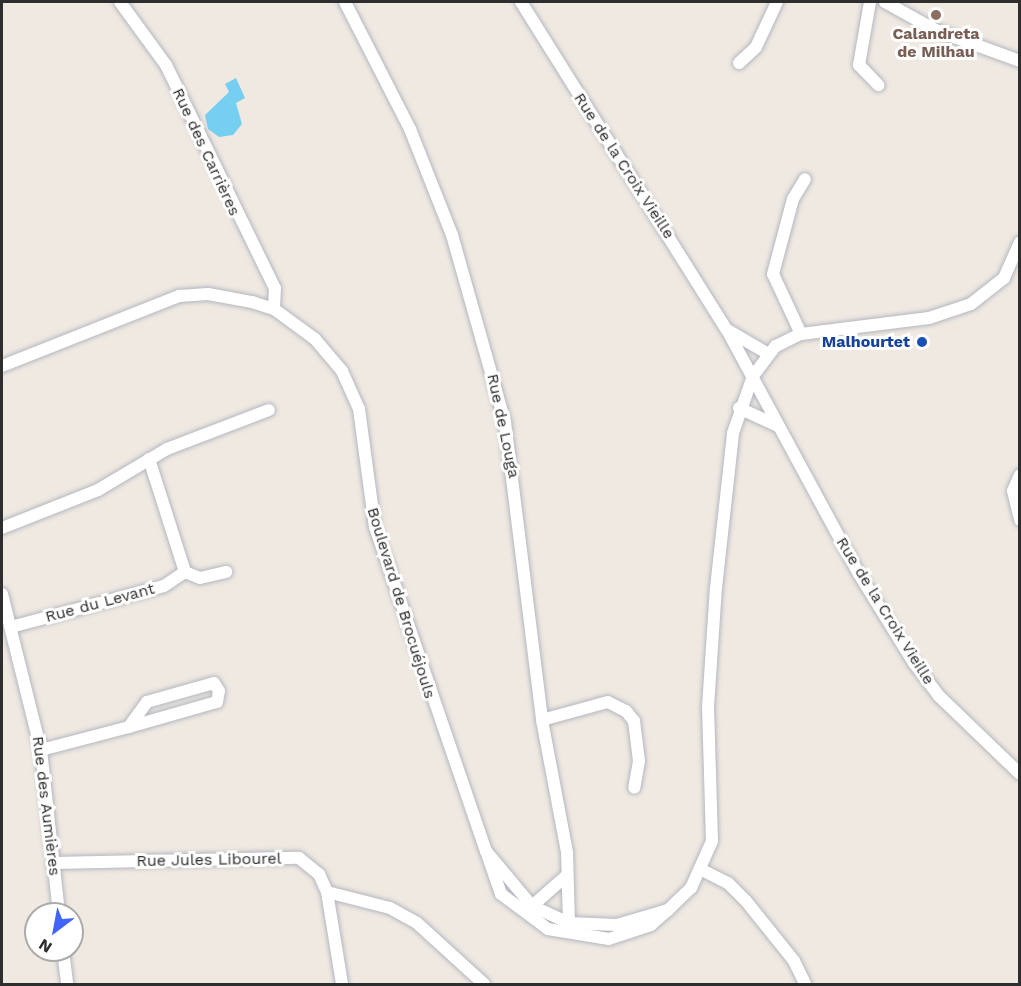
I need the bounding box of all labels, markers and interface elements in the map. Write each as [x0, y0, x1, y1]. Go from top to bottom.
marker: Calandreta de Milhau [929, 8, 943, 22]
place label: Calandreta de Milhau [892, 24, 980, 62]
street label: Rue des Carrières [168, 85, 244, 219]
street label: Rue de la Croix Vieille [569, 89, 679, 243]
place label: Malhourtet [822, 332, 910, 352]
marker: Malhourtet [915, 335, 929, 349]
street label: Rue de Louga [483, 372, 523, 480]
street label: Boulevard de Brocuéjouls [363, 505, 439, 701]
street label: Rue de la Croix Vieille [831, 533, 939, 689]
street label: Rue du Levant [43, 579, 157, 627]
street label: Rue des Aumières [28, 735, 64, 877]
street label: Rue Jules Libourel [136, 849, 282, 871]
north arrow [24, 902, 84, 962]
text: N [35, 935, 55, 957]

